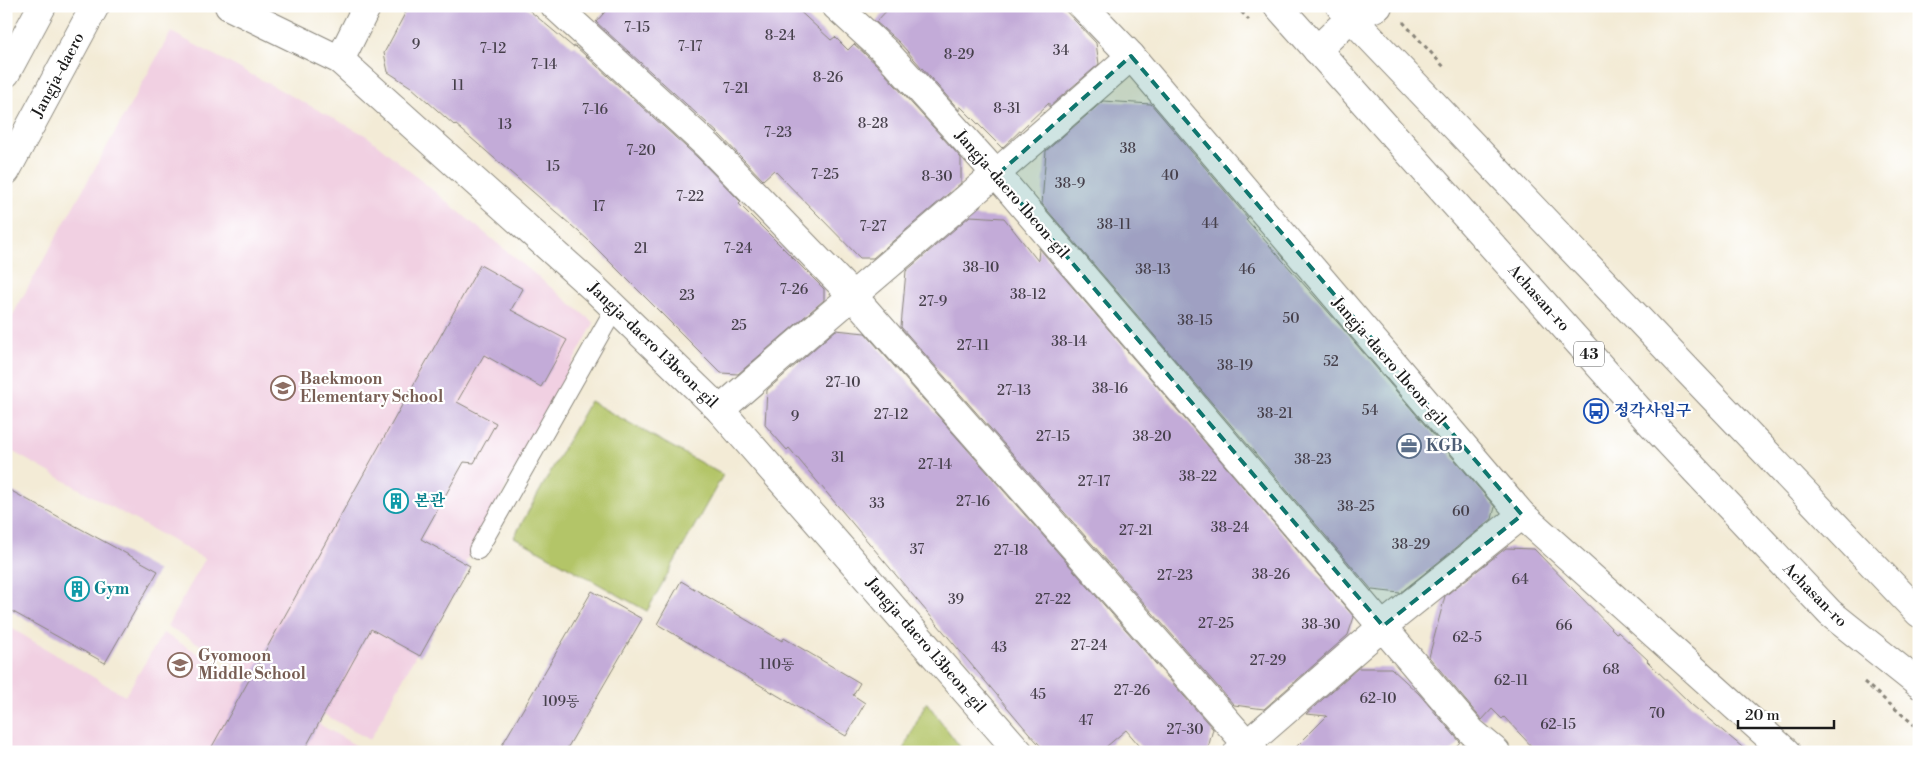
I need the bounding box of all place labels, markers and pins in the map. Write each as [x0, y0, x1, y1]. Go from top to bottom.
place label: Baekmoon Elementary School [300, 369, 444, 407]
school or university icon: Baekmoon Elementary School [270, 375, 296, 401]
bus stop icon: 정각사입구 [1583, 398, 1609, 424]
place label: 정각사입구 [1614, 401, 1692, 421]
office icon: KGB [1396, 433, 1422, 459]
place label: KGB [1426, 436, 1463, 456]
building icon: 본관 [383, 488, 409, 514]
place label: 본관 [414, 491, 445, 511]
building icon: Gym [64, 576, 90, 602]
place label: Gym [94, 579, 130, 599]
place label: Gyomoon Middle School [198, 646, 307, 684]
school or university icon: Gyomoon Middle School [167, 652, 193, 678]

